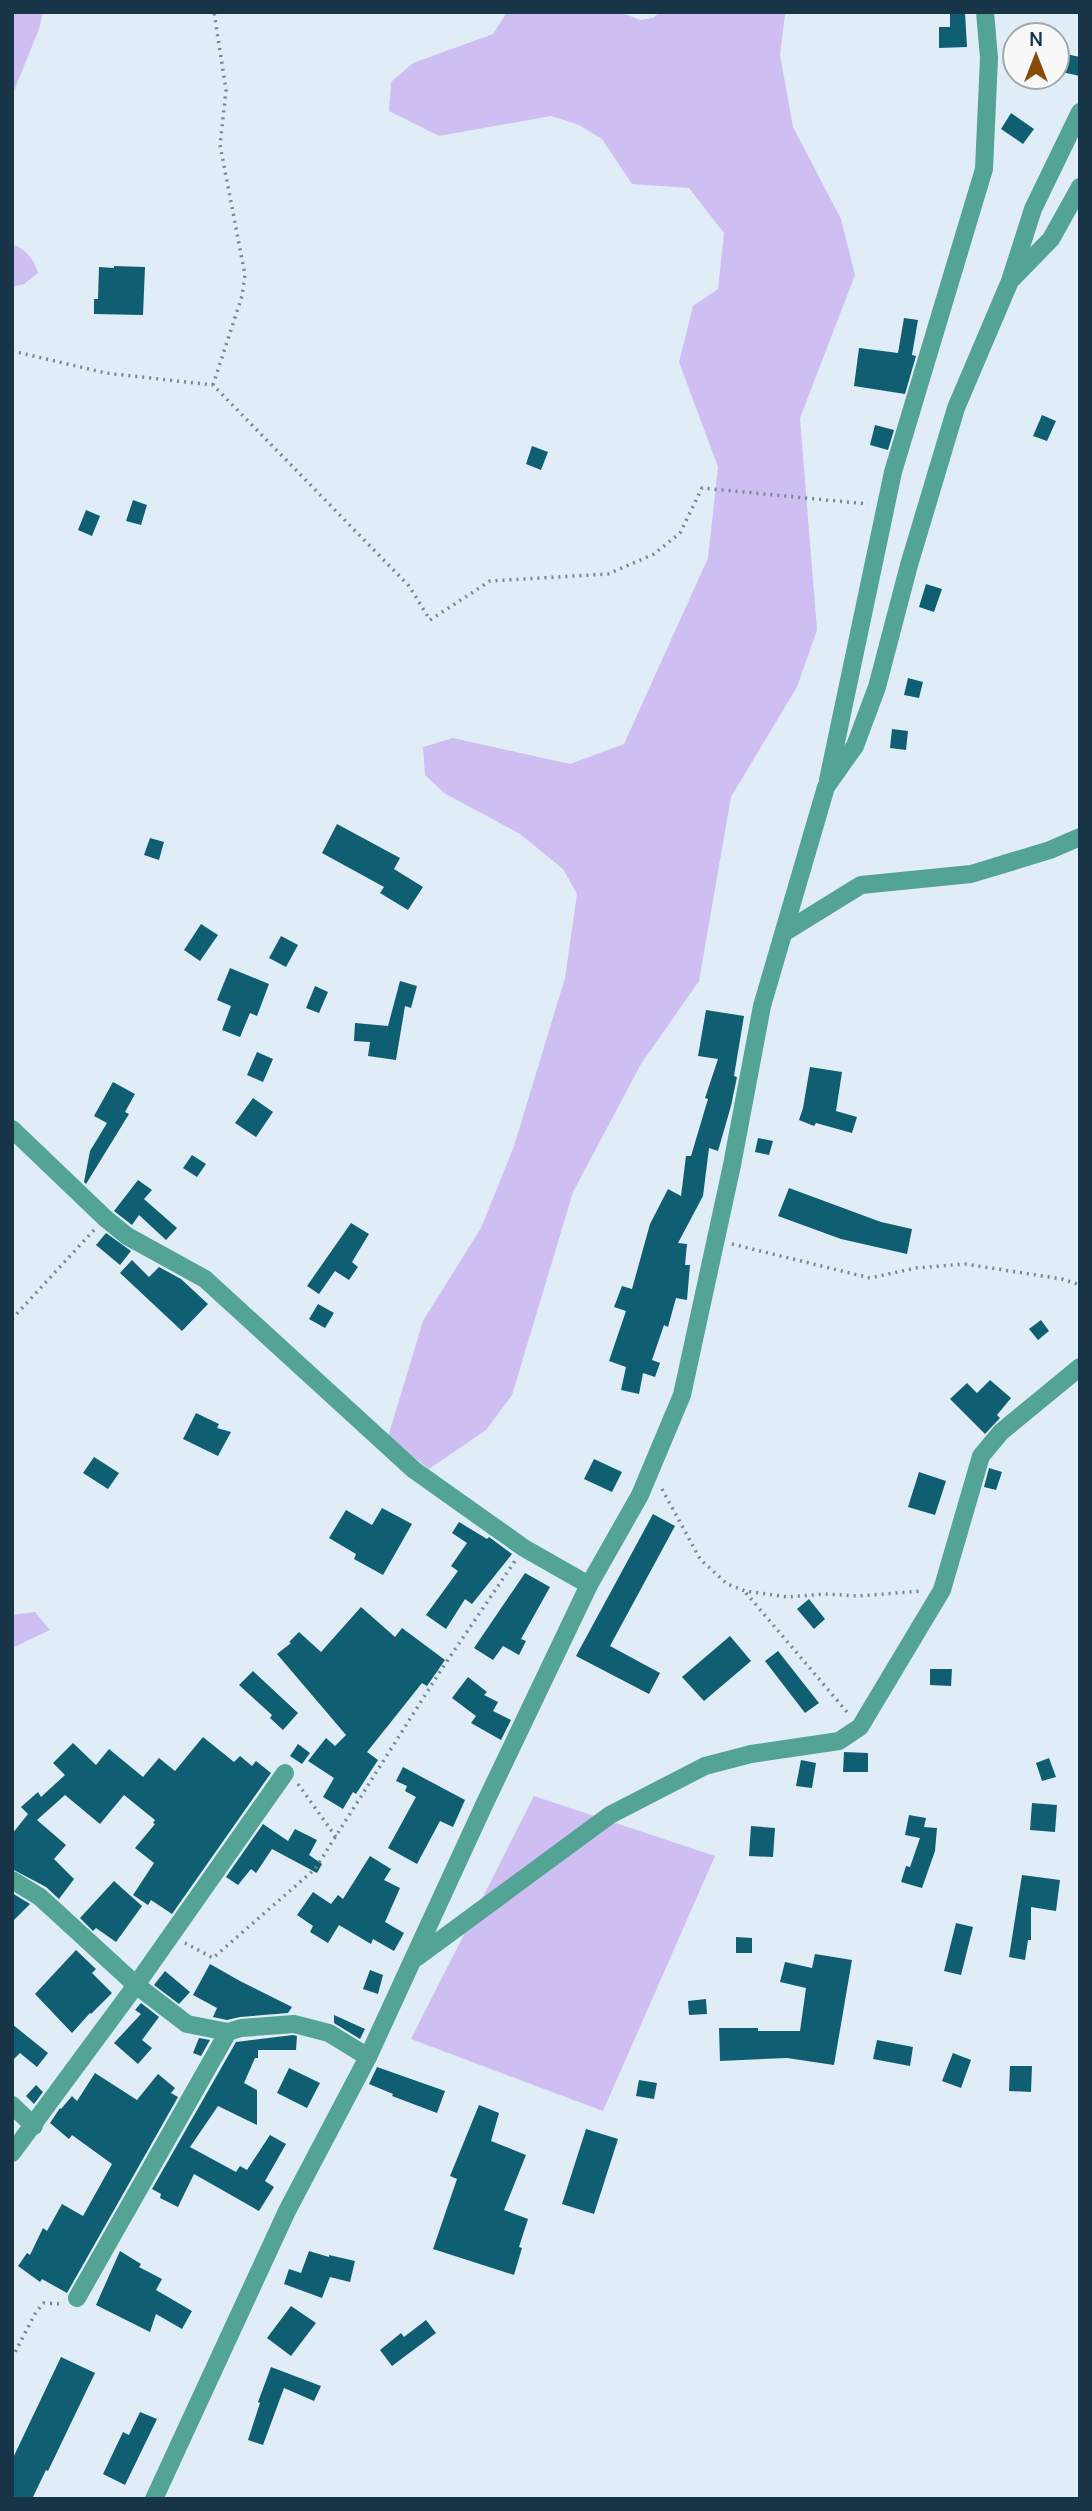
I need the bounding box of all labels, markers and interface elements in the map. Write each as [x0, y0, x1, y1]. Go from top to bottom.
north arrow [1001, 21, 1071, 91]
text: N [1029, 26, 1043, 52]

